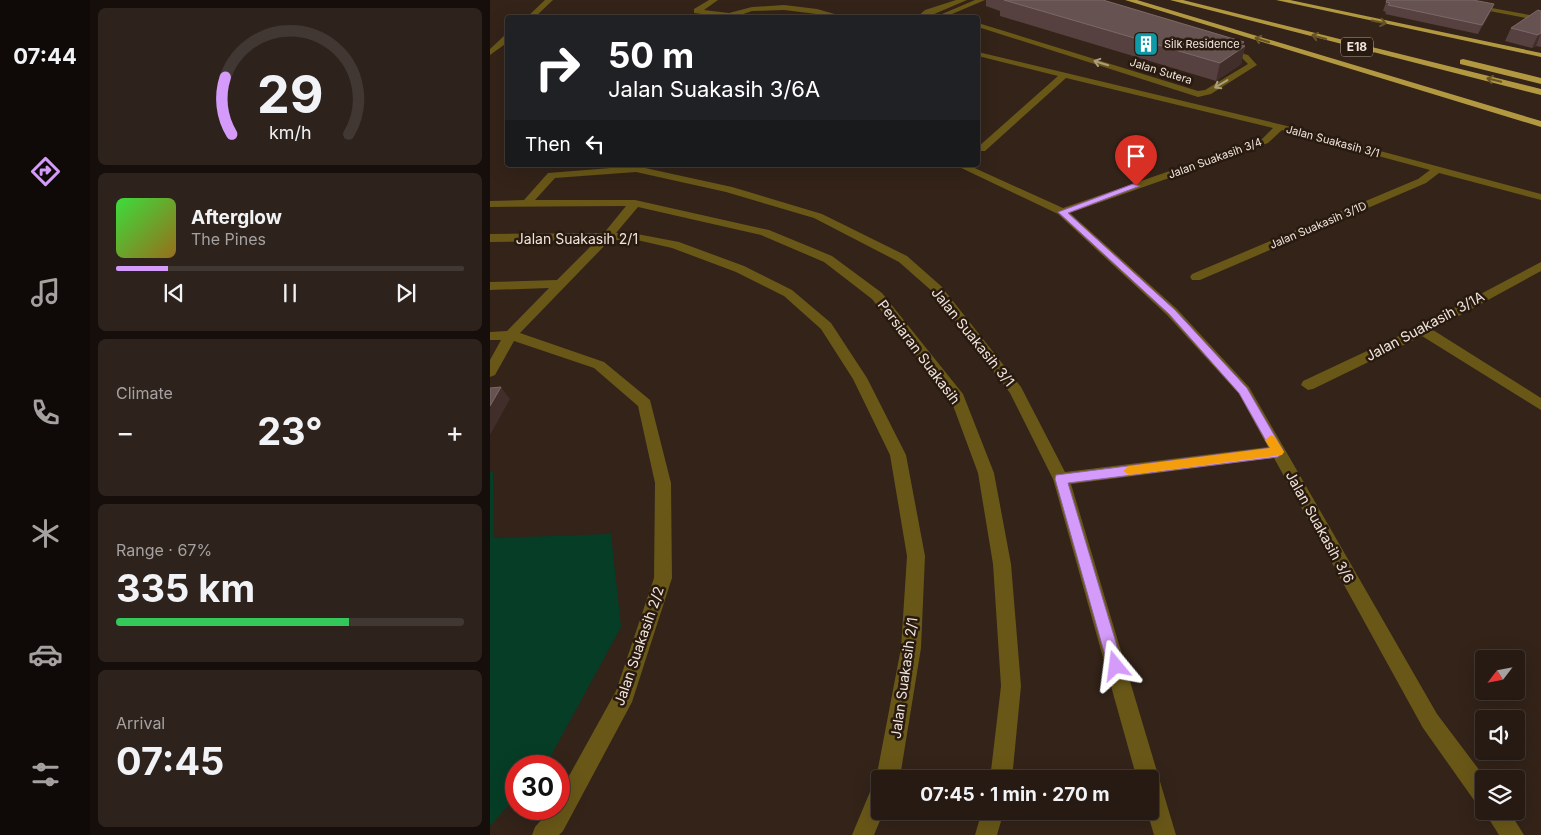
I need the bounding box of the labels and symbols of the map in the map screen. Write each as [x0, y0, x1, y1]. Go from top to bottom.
one-way arrow [1370, 17, 1386, 27]
building icon: Silk Residence [1133, 31, 1159, 57]
one-way arrow [1311, 32, 1327, 42]
one-way arrow [1255, 35, 1271, 44]
place label: Silk Residence [1164, 37, 1240, 51]
road number: E18 [1341, 38, 1373, 56]
street label: Jalan Sutera [1128, 55, 1194, 87]
one-way arrow [1093, 58, 1109, 68]
one-way arrow [1486, 75, 1502, 84]
one-way arrow [1215, 79, 1229, 89]
street label: Jalan Suakasih 3/1 [1285, 122, 1381, 160]
pin [1115, 135, 1157, 186]
street label: Jalan Suakasih 3/4 [1166, 135, 1264, 181]
street label: Jalan Suakasih 3/1D [1267, 198, 1369, 252]
street label: Jalan Suakasih 2/1 [516, 230, 638, 247]
street label: Jalan Suakasih 3/1 [928, 284, 1019, 390]
street label: Jalan Suakasih 3/1A [1362, 287, 1487, 364]
street label: Persiaran Suakasih [875, 296, 964, 407]
street label: Jalan Suakasih 3/6 [1283, 468, 1358, 586]
street label: Jalan Suakasih 2/2 [610, 584, 667, 708]
street label: Jalan Suakasih 2/1 [887, 616, 920, 740]
position arrow [1089, 639, 1141, 691]
north arrow [1475, 650, 1525, 700]
speed limit sign: 30 [505, 755, 570, 820]

